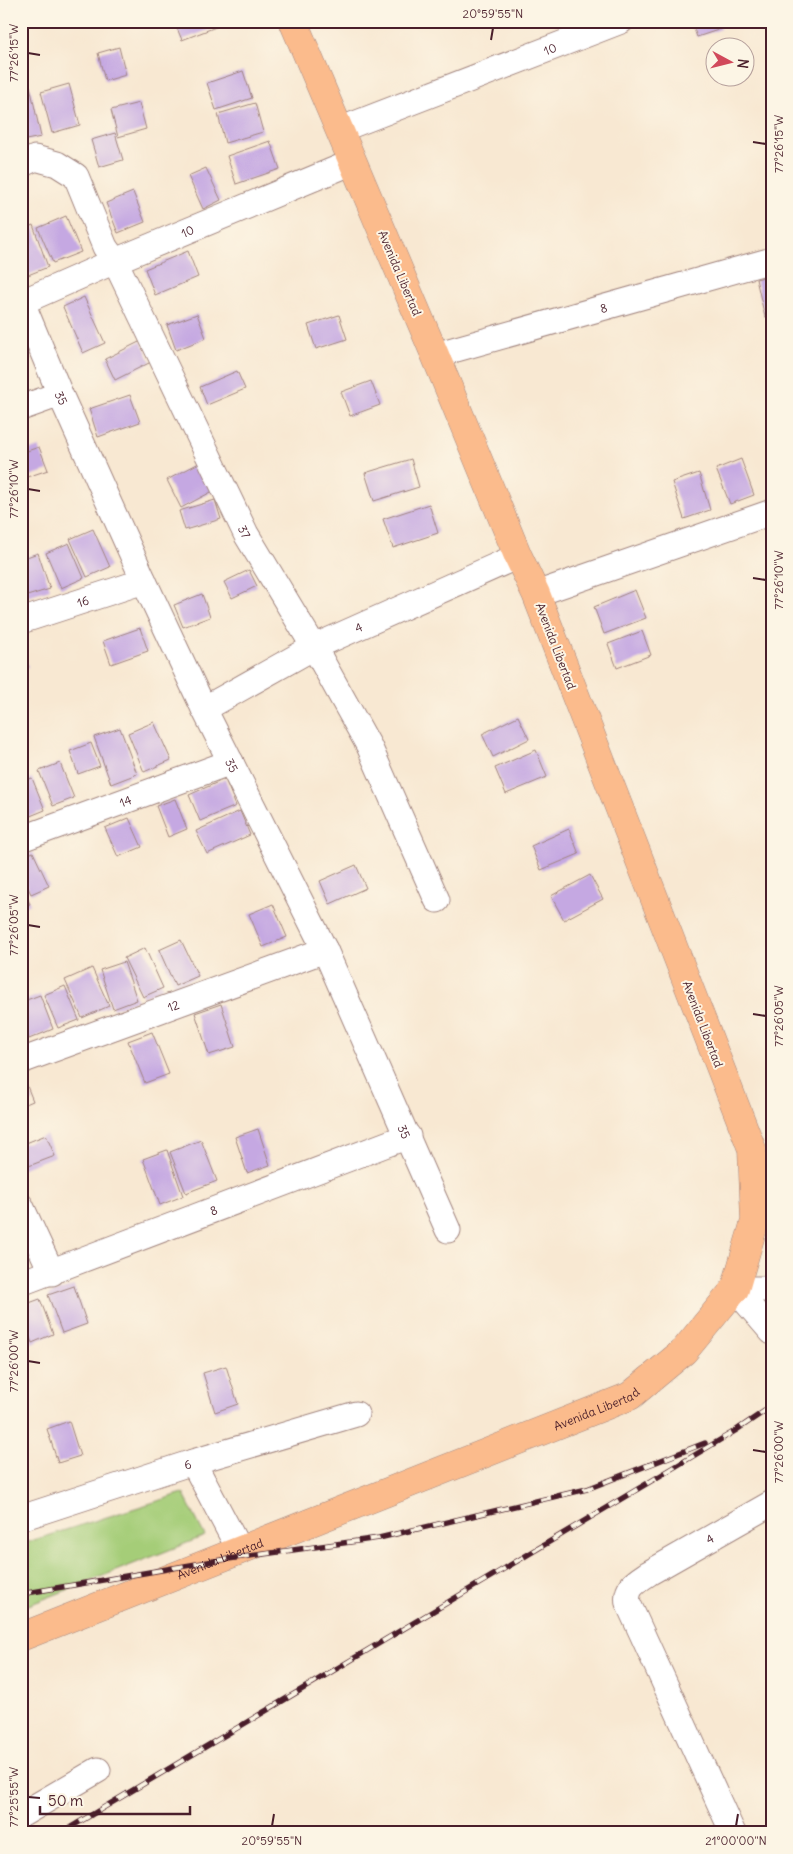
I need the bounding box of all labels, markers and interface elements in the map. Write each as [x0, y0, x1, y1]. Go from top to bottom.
text: 20°59'55"N [463, 6, 523, 21]
text: 77°26'15"W [6, 24, 21, 82]
north arrow [706, 38, 756, 88]
street label: 10 [541, 39, 559, 58]
text: N [733, 58, 752, 69]
text: 77°26'15"W [771, 115, 786, 173]
street label: 10 [179, 222, 196, 240]
street label: Avenida Libertad [375, 228, 425, 318]
street label: 8 [598, 299, 609, 316]
street label: 35 [52, 389, 71, 407]
text: 77°26'10"W [6, 459, 21, 519]
street label: 37 [235, 523, 254, 541]
text: 77°26'10"W [771, 550, 786, 610]
street label: 16 [75, 592, 91, 610]
street label: Avenida Libertad [533, 601, 579, 691]
street label: 4 [352, 619, 365, 635]
street label: 35 [222, 756, 242, 775]
street label: 14 [117, 792, 133, 810]
text: 77°26'05"W [6, 894, 21, 956]
street label: Avenida Libertad [680, 979, 726, 1069]
text: 77°26'05"W [771, 985, 786, 1047]
street label: 12 [165, 996, 181, 1014]
street label: 35 [395, 1122, 414, 1141]
street label: 8 [208, 1202, 220, 1218]
text: 77°26'00"W [6, 1330, 21, 1392]
street label: Avenida Libertad [551, 1384, 642, 1433]
text: 77°26'00"W [771, 1421, 786, 1483]
street label: 6 [182, 1456, 193, 1472]
street label: 4 [703, 1530, 716, 1547]
street label: Avenida Libertad [175, 1534, 265, 1582]
text: 77°25'55"W [6, 1767, 21, 1827]
scale bar [40, 1784, 190, 1816]
text: 50 m [48, 1791, 83, 1810]
text: 20°59'55"N [242, 1833, 302, 1848]
text: 21°00'00"N [705, 1833, 767, 1848]

